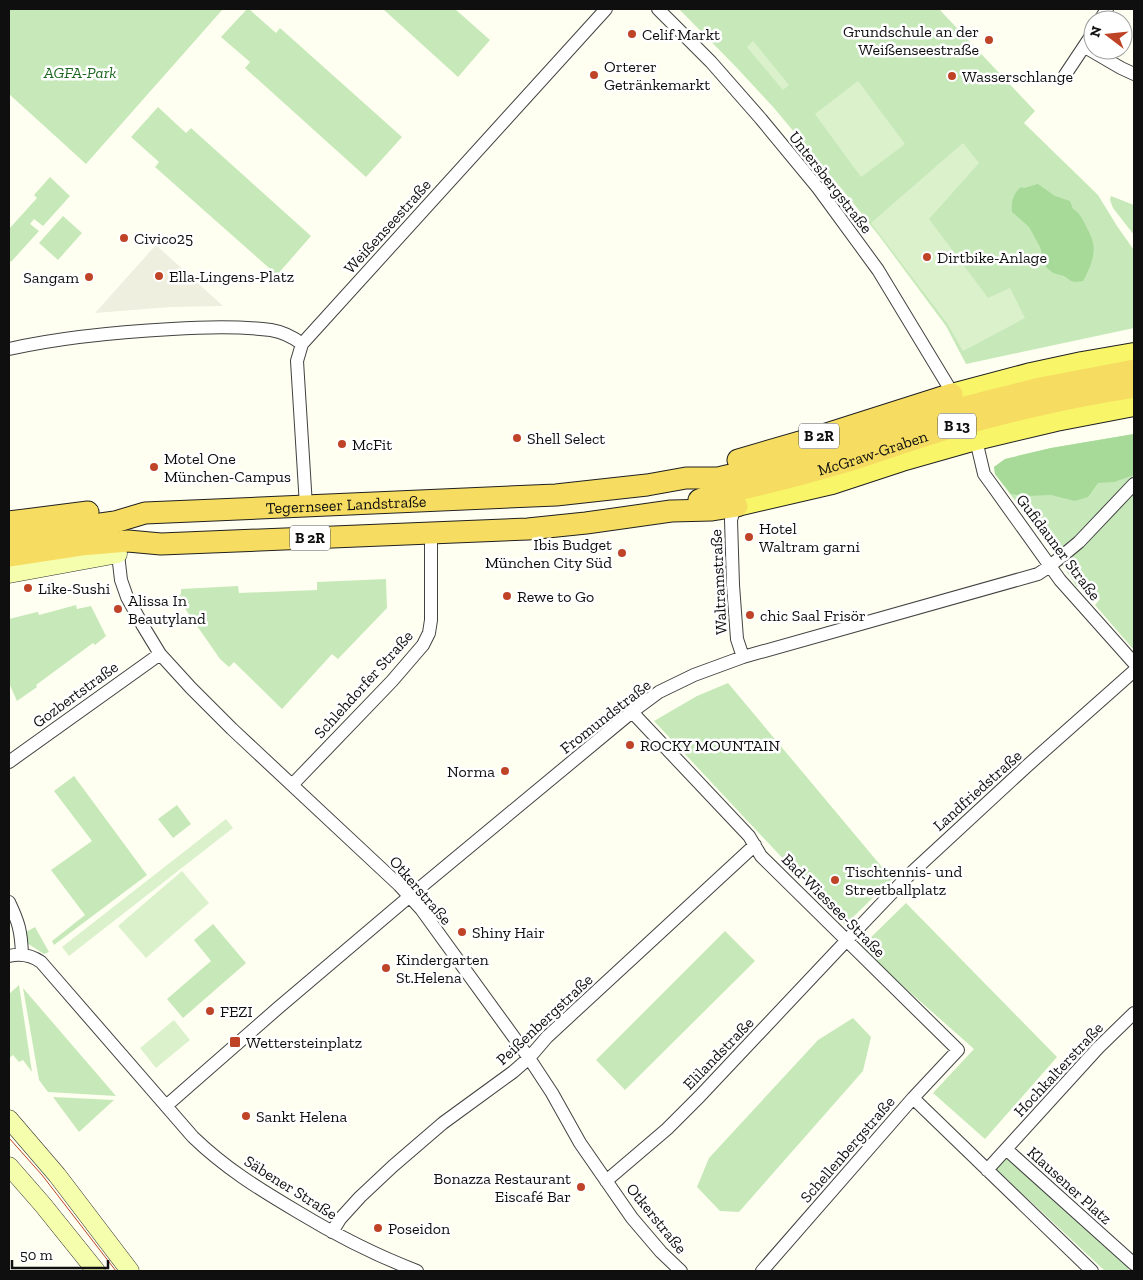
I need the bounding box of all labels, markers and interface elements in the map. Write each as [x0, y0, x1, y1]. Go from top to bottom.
north arrow [1083, 10, 1133, 60]
place label: Grundschule an der Weißenseestraße [843, 22, 979, 59]
text: N [1086, 24, 1106, 39]
place label: Celif Markt [642, 25, 720, 44]
marker: Celif Markt [626, 28, 638, 40]
marker: Grundschule an der Weißenseestraße [983, 34, 995, 46]
place label: Orterer Getränkemarkt [604, 57, 710, 94]
park label: AGFA-Park [43, 63, 116, 82]
place label: Wasserschlange [962, 67, 1073, 86]
marker: Orterer Getränkemarkt [588, 69, 600, 81]
marker: Wasserschlange [946, 70, 958, 82]
street label: Untersbergstraße [785, 127, 876, 237]
street label: Weißenseestraße [340, 175, 435, 278]
place label: Civico25 [134, 229, 193, 248]
marker: Civico25 [118, 232, 130, 244]
place label: Dirtbike-Anlage [937, 248, 1047, 267]
marker: Dirtbike-Anlage [921, 251, 933, 263]
place label: Ella-Lingens-Platz [169, 267, 294, 286]
place label: Sangam [23, 268, 79, 287]
marker: Ella-Lingens-Platz [153, 270, 165, 282]
marker: Sangam [83, 271, 95, 283]
road number: B 13 [938, 414, 976, 438]
road number: B 2R [799, 424, 839, 448]
street label: McGraw-Graben [815, 426, 931, 480]
place label: Shell Select [527, 429, 605, 448]
marker: Shell Select [511, 432, 523, 444]
place label: McFit [352, 435, 392, 454]
marker: McFit [336, 438, 348, 450]
place label: Motel One München-Campus [164, 449, 291, 486]
marker: Motel One München-Campus [148, 461, 160, 473]
street label: Gufidauner Straße [1012, 490, 1105, 604]
street label: Tegernseer Landstraße [265, 492, 427, 518]
place label: Hotel Waltram garni [759, 519, 860, 556]
road number: B 2R [290, 526, 330, 550]
street label: Waltramstraße [706, 529, 731, 635]
marker: Hotel Waltram garni [743, 531, 755, 543]
place label: Ibis Budget München City Süd [485, 535, 612, 572]
marker: Ibis Budget München City Süd [616, 547, 628, 559]
place label: Like-Sushi [38, 579, 111, 598]
marker: Like-Sushi [22, 582, 34, 594]
place label: Rewe to Go [517, 587, 594, 606]
marker: Rewe to Go [501, 590, 513, 602]
place label: Alissa In Beautyland [128, 591, 206, 628]
marker: Alissa In Beautyland [112, 603, 124, 615]
place label: chic Saal Frisör [760, 606, 866, 625]
marker: chic Saal Frisör [744, 609, 756, 621]
street label: Schlehdorfer Straße [310, 626, 417, 742]
street label: Gozbertstraße [29, 657, 122, 732]
street label: Fromundstraße [556, 675, 654, 758]
place label: ROCKY MOUNTAIN [640, 736, 780, 755]
marker: ROCKY MOUNTAIN [624, 739, 636, 751]
street label: Landfriedstraße [929, 746, 1025, 835]
place label: Norma [447, 762, 495, 781]
marker: Norma [499, 765, 511, 777]
street label: Bad-Wiessee-Straße [778, 850, 889, 961]
street label: Otkerstraße [385, 852, 456, 929]
place label: Tischtennis- und Streetballplatz [845, 862, 962, 899]
marker: Tischtennis- und Streetballplatz [829, 874, 841, 886]
place label: Shiny Hair [472, 923, 545, 942]
marker: Shiny Hair [456, 926, 468, 938]
place label: Kindergarten St.Helena [396, 950, 490, 987]
marker: Kindergarten St.Helena [380, 962, 392, 974]
street label: Peißenbergstraße [492, 970, 596, 1069]
place label: FEZI [220, 1002, 253, 1021]
marker: FEZI [204, 1005, 216, 1017]
street label: Elilandstraße [679, 1013, 758, 1094]
street label: Hochkalterstraße [1010, 1018, 1107, 1120]
place label: Wettersteinplatz [246, 1033, 362, 1052]
marker: Wettersteinplatz [228, 1035, 242, 1049]
street label: Schellenbergstraße [796, 1092, 899, 1206]
place label: Sankt Helena [256, 1107, 347, 1126]
marker: Sankt Helena [240, 1110, 252, 1122]
street label: Klausener Platz [1024, 1142, 1116, 1228]
street label: Säbener Straße [241, 1151, 341, 1224]
place label: Bonazza Restaurant Eiscafé Bar [434, 1169, 571, 1206]
street label: Otkerstraße [622, 1179, 691, 1257]
marker: Bonazza Restaurant Eiscafé Bar [575, 1181, 587, 1193]
place label: Poseidon [388, 1219, 451, 1238]
marker: Poseidon [372, 1222, 384, 1234]
scale bar [12, 1238, 109, 1270]
text: 50 m [20, 1246, 53, 1264]

